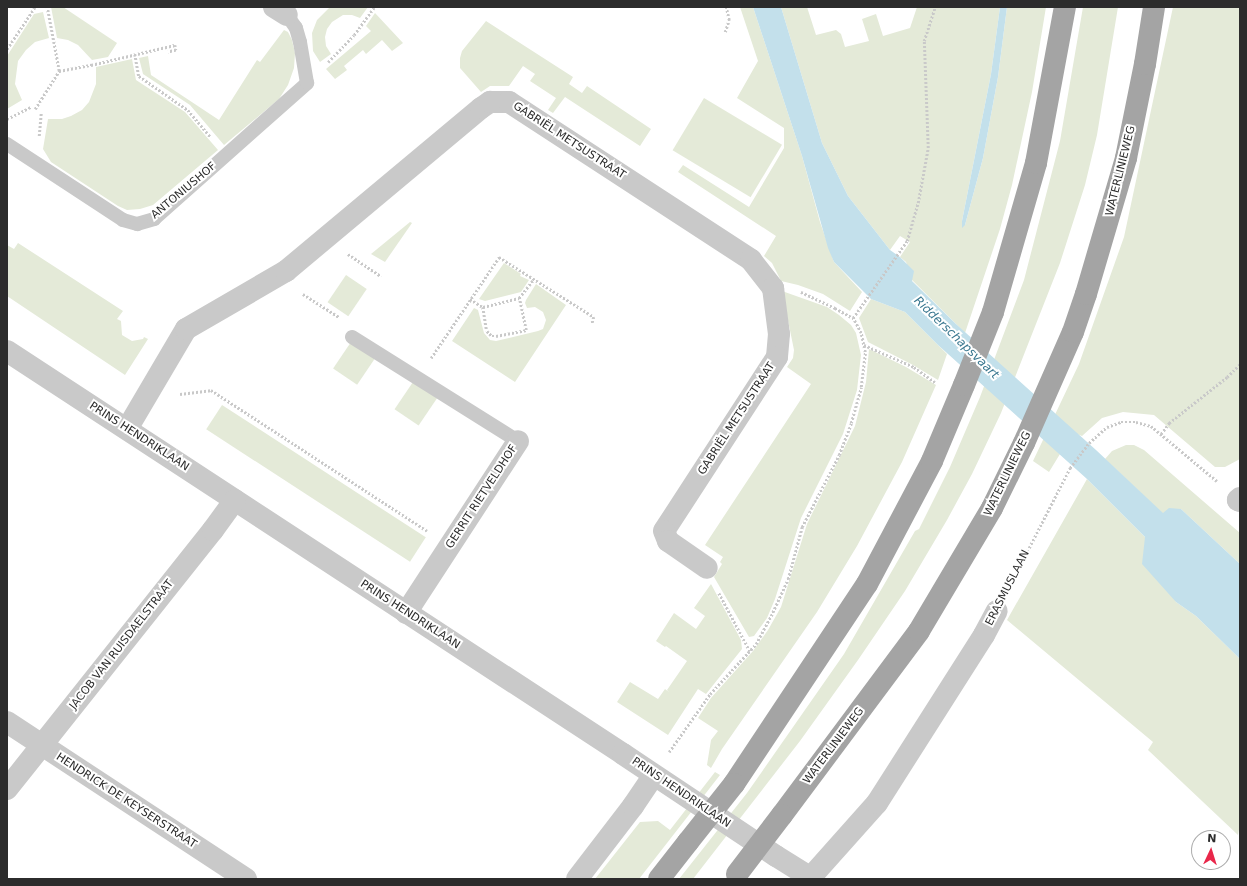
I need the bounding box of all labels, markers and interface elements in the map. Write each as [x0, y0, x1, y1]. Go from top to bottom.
street label: GABRIËL METSUSTRAAT [510, 100, 628, 182]
street label: WATERLINIEWEG [1103, 125, 1139, 217]
street label: ANTONIUSHOF [149, 160, 219, 222]
water label: Ridderschapsvaart [911, 294, 1001, 382]
street label: GABRIËL METSUSTRAAT [696, 360, 778, 478]
street label: PRINS HENDRIKLAAN [87, 400, 191, 474]
street label: WATERLINIEWEG [982, 430, 1034, 518]
street label: GERRIT RIETVELDHOF [443, 443, 521, 551]
street label: ERASMUSLAAN [983, 548, 1033, 628]
street label: JACOB VAN RUISDAELSTRAAT [67, 578, 177, 712]
street label: PRINS HENDRIKLAAN [358, 578, 462, 652]
street label: WATERLINIEWEG [801, 705, 867, 787]
street label: HENDRICK DE KEYSERSTRAAT [53, 751, 199, 851]
street label: PRINS HENDRIKLAAN [629, 755, 733, 831]
north arrow [1191, 830, 1231, 870]
text: N [1207, 832, 1217, 845]

